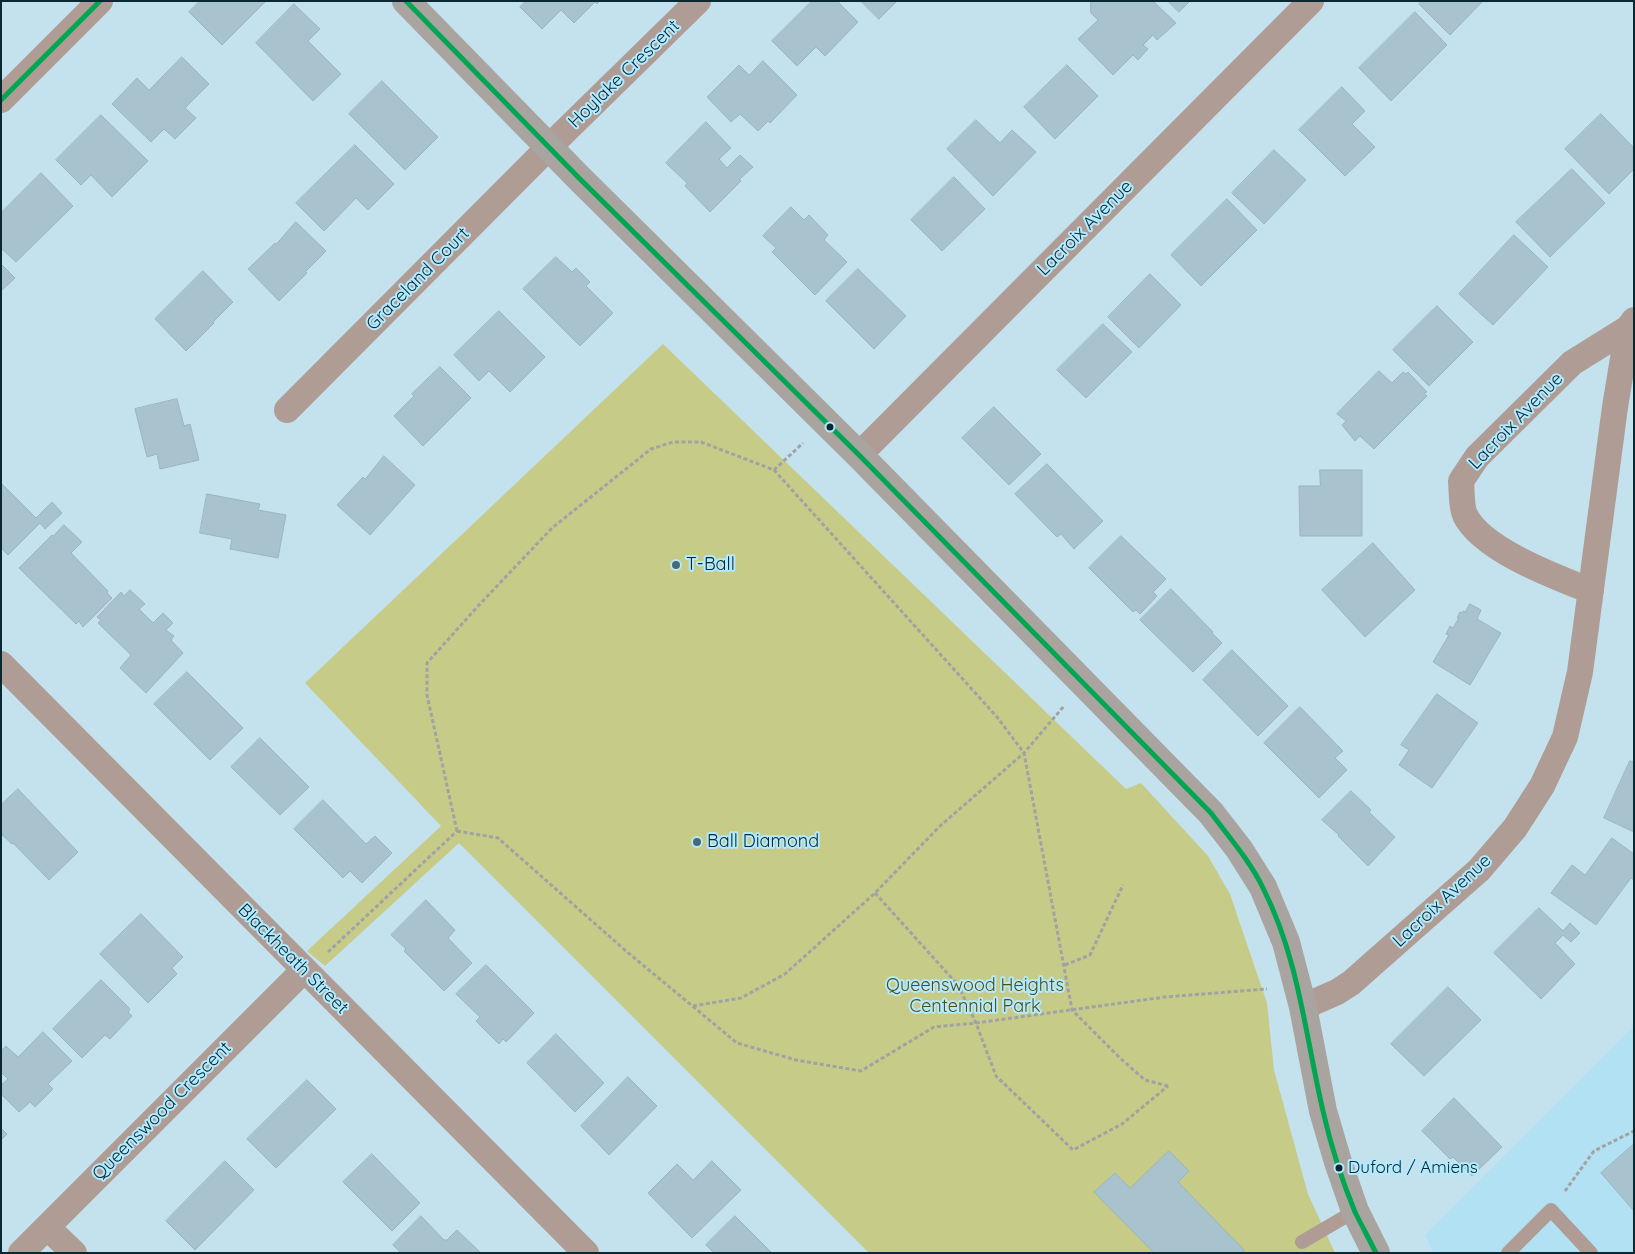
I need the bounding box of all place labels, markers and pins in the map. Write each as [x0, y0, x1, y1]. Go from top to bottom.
unlabelled marker [825, 422, 835, 432]
place label: T-Ball [686, 554, 735, 576]
marker: T-Ball [670, 559, 682, 571]
place label: Ball Diamond [707, 831, 819, 853]
marker: Ball Diamond [691, 836, 703, 848]
place label: Duford / Amiens [1348, 1158, 1478, 1178]
marker: Duford / Amiens [1334, 1163, 1344, 1173]

